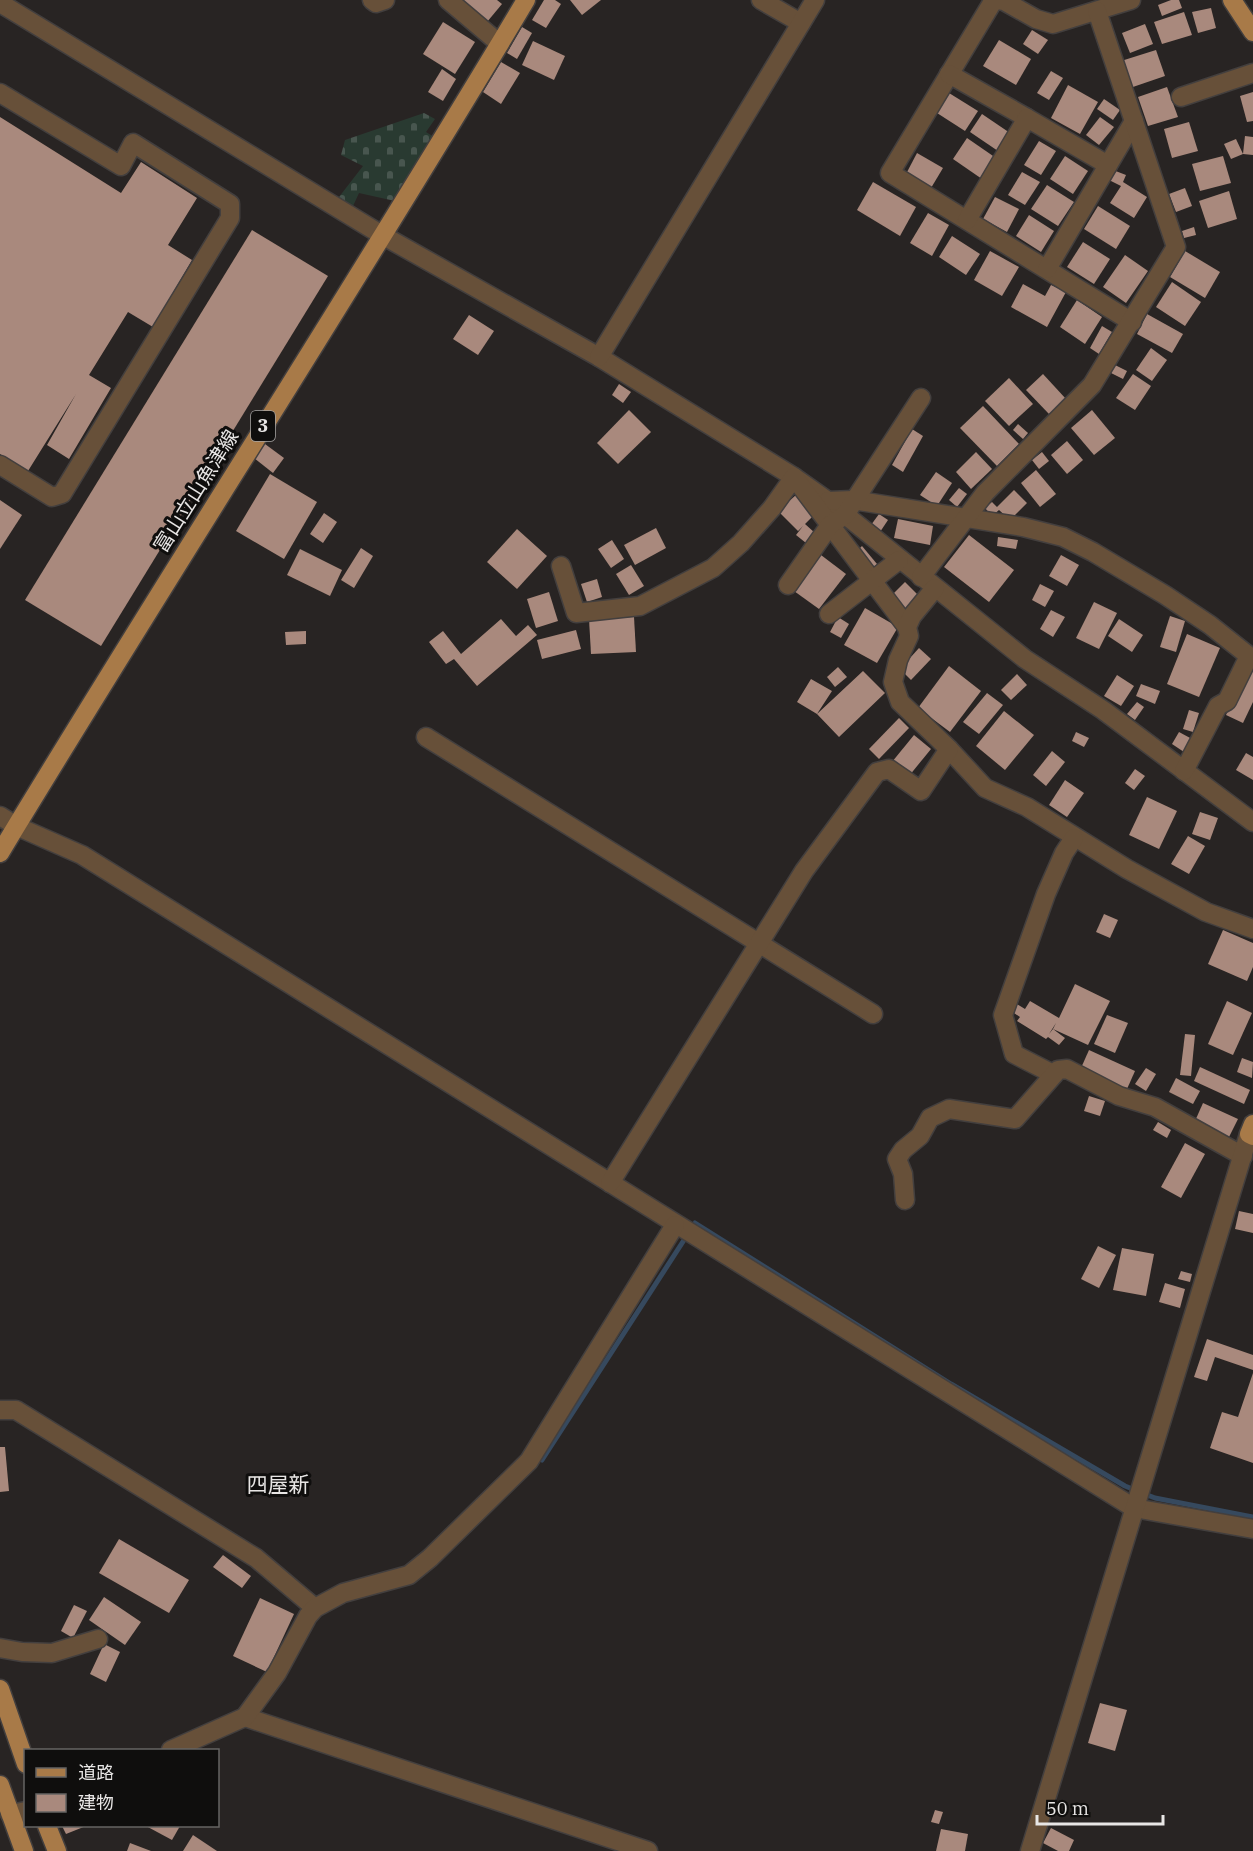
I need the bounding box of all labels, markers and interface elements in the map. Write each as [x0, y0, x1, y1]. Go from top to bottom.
road number: 3 [251, 411, 275, 441]
street label: 富山立山魚津線 [147, 424, 244, 557]
district label: 四屋新 [247, 1470, 310, 1498]
legend [24, 1749, 219, 1827]
text: 道路 [78, 1761, 114, 1784]
scale bar [1037, 1788, 1163, 1826]
text: 建物 [78, 1791, 114, 1814]
text: 50 m [1046, 1797, 1089, 1820]

